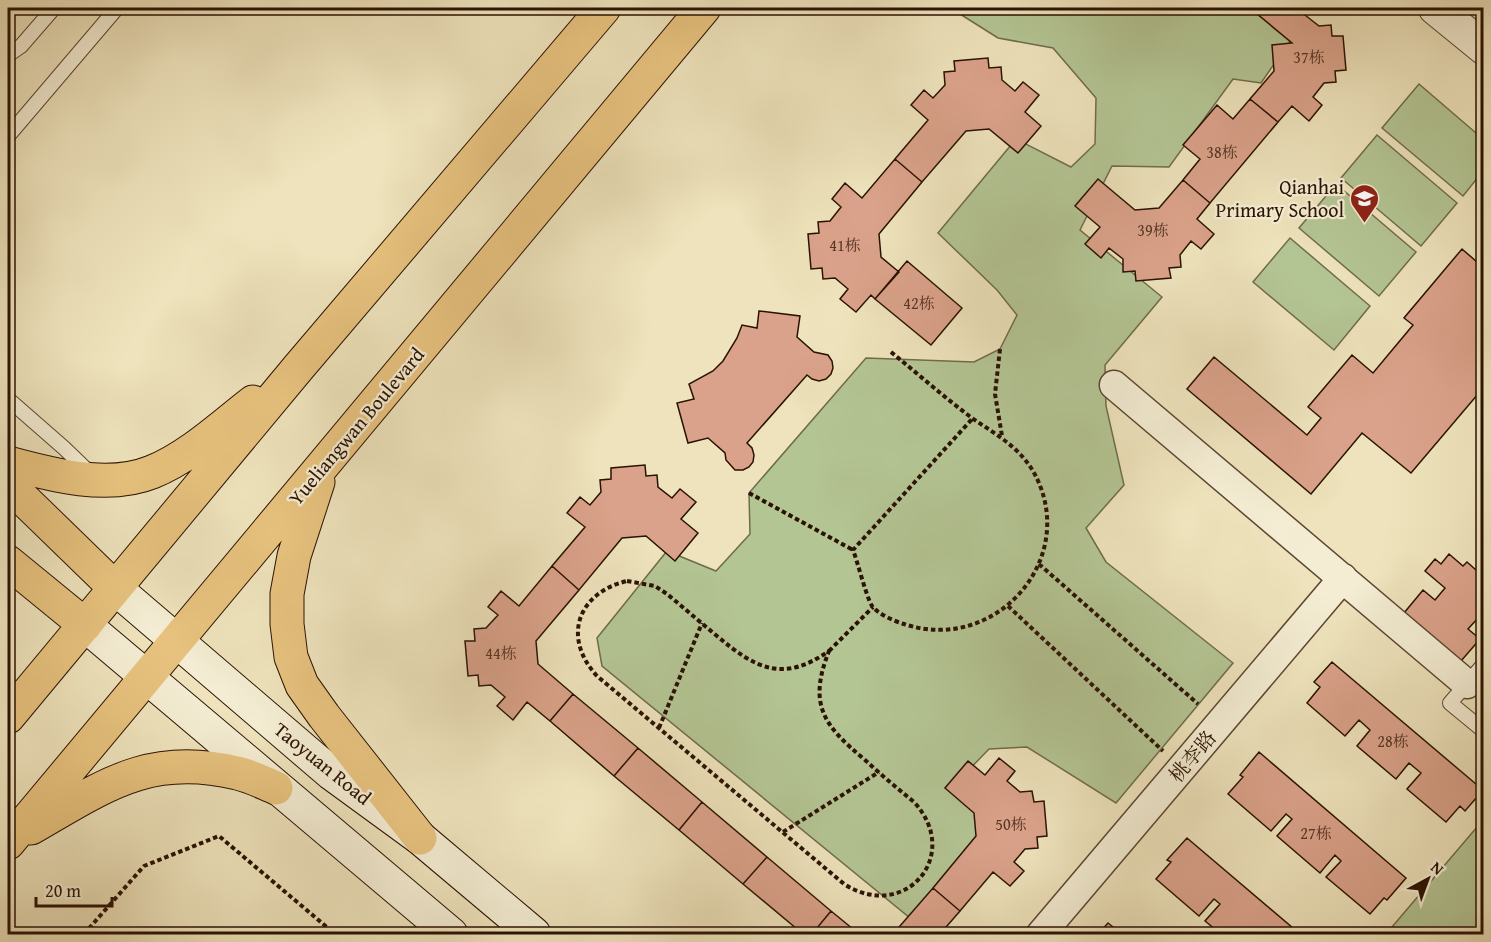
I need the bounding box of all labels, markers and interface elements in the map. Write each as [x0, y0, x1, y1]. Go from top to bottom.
house number: 37栋 [1293, 45, 1325, 69]
house number: 38栋 [1206, 140, 1238, 164]
place label: Qianhai Primary School [1215, 172, 1344, 224]
school or university icon: Qianhai Primary School [1349, 182, 1381, 224]
house number: 39栋 [1137, 218, 1169, 242]
house number: 41栋 [829, 233, 861, 257]
house number: 42栋 [903, 291, 935, 315]
street label: Yueliangwan Boulevard [281, 341, 431, 511]
house number: 44栋 [485, 641, 517, 665]
street label: Taoyuan Road [268, 715, 378, 812]
street label: 桃李路 [1162, 724, 1222, 788]
house number: 28栋 [1377, 729, 1409, 753]
house number: 50栋 [995, 812, 1027, 836]
house number: 27栋 [1300, 821, 1332, 845]
north arrow [1398, 849, 1458, 909]
text: N [1426, 855, 1450, 880]
scale bar [36, 870, 112, 908]
text: 20 m [45, 877, 81, 904]

